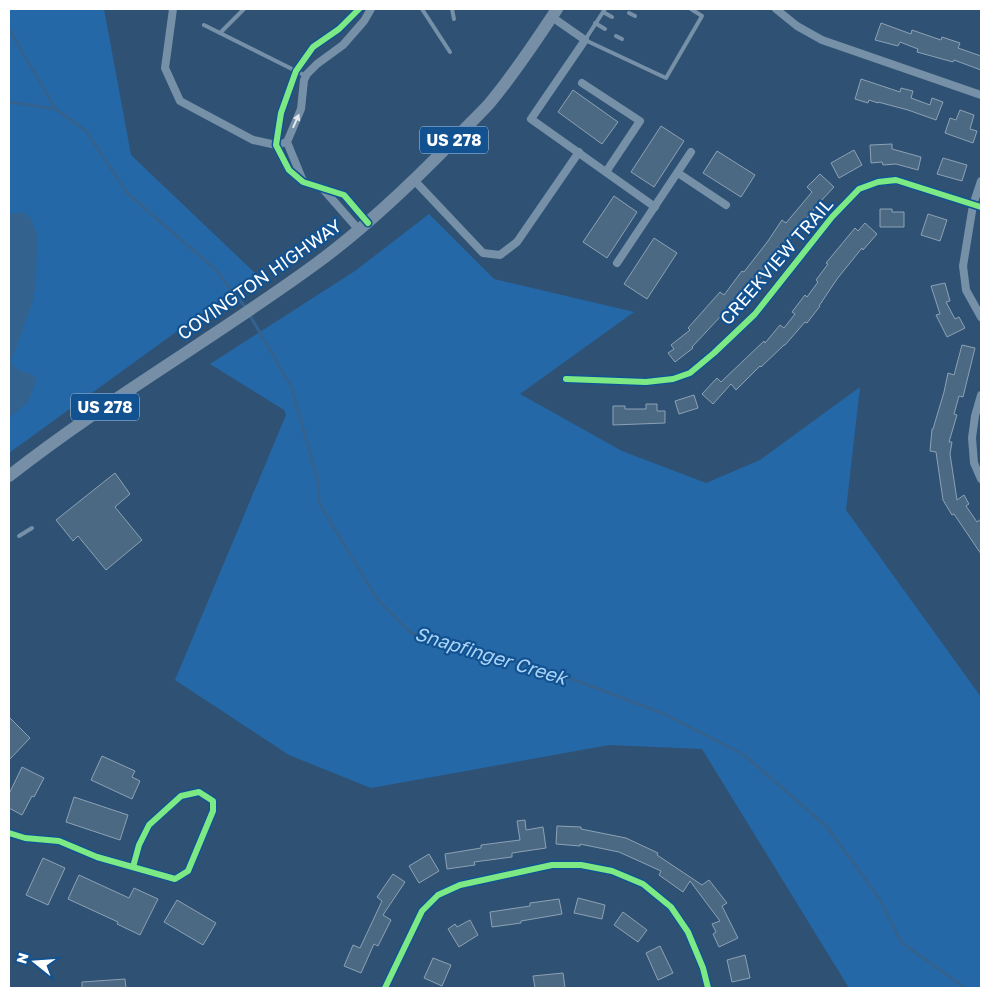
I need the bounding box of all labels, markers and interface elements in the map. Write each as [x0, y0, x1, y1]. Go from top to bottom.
one-way arrow [292, 114, 300, 128]
road number: US 278 [420, 126, 488, 154]
street label: CREEKVIEW TRAIL [715, 193, 837, 329]
street label: COVINGTON HIGHWAY [173, 214, 346, 344]
road number: US 278 [71, 394, 139, 421]
water label: Snapfinger Creek [412, 621, 572, 690]
north arrow [10, 937, 60, 987]
text: N [12, 950, 32, 966]

